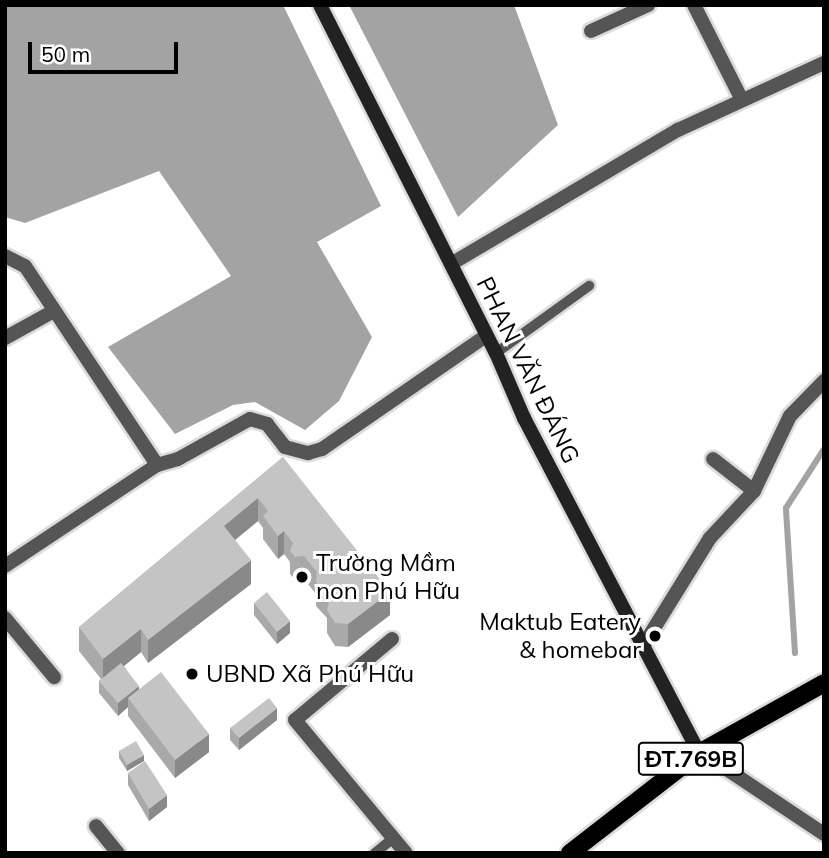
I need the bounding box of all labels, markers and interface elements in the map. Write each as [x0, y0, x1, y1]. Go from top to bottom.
scale bar [32, 28, 182, 72]
text: 50 m [41, 41, 90, 67]
street label: PHAN VĂN ĐÁNG [470, 272, 586, 468]
place label: Trường Mầm non Phú Hữu [316, 549, 460, 605]
marker: Trường Mầm non Phú Hữu [294, 569, 310, 585]
place label: Maktub Eatery & homebar [479, 608, 641, 664]
marker: Maktub Eatery & homebar [647, 628, 663, 644]
place label: UBND Xã Phú Hữu [206, 660, 414, 688]
marker: UBND Xã Phú Hữu [184, 666, 200, 682]
road number: ĐT.769B [637, 740, 745, 778]

